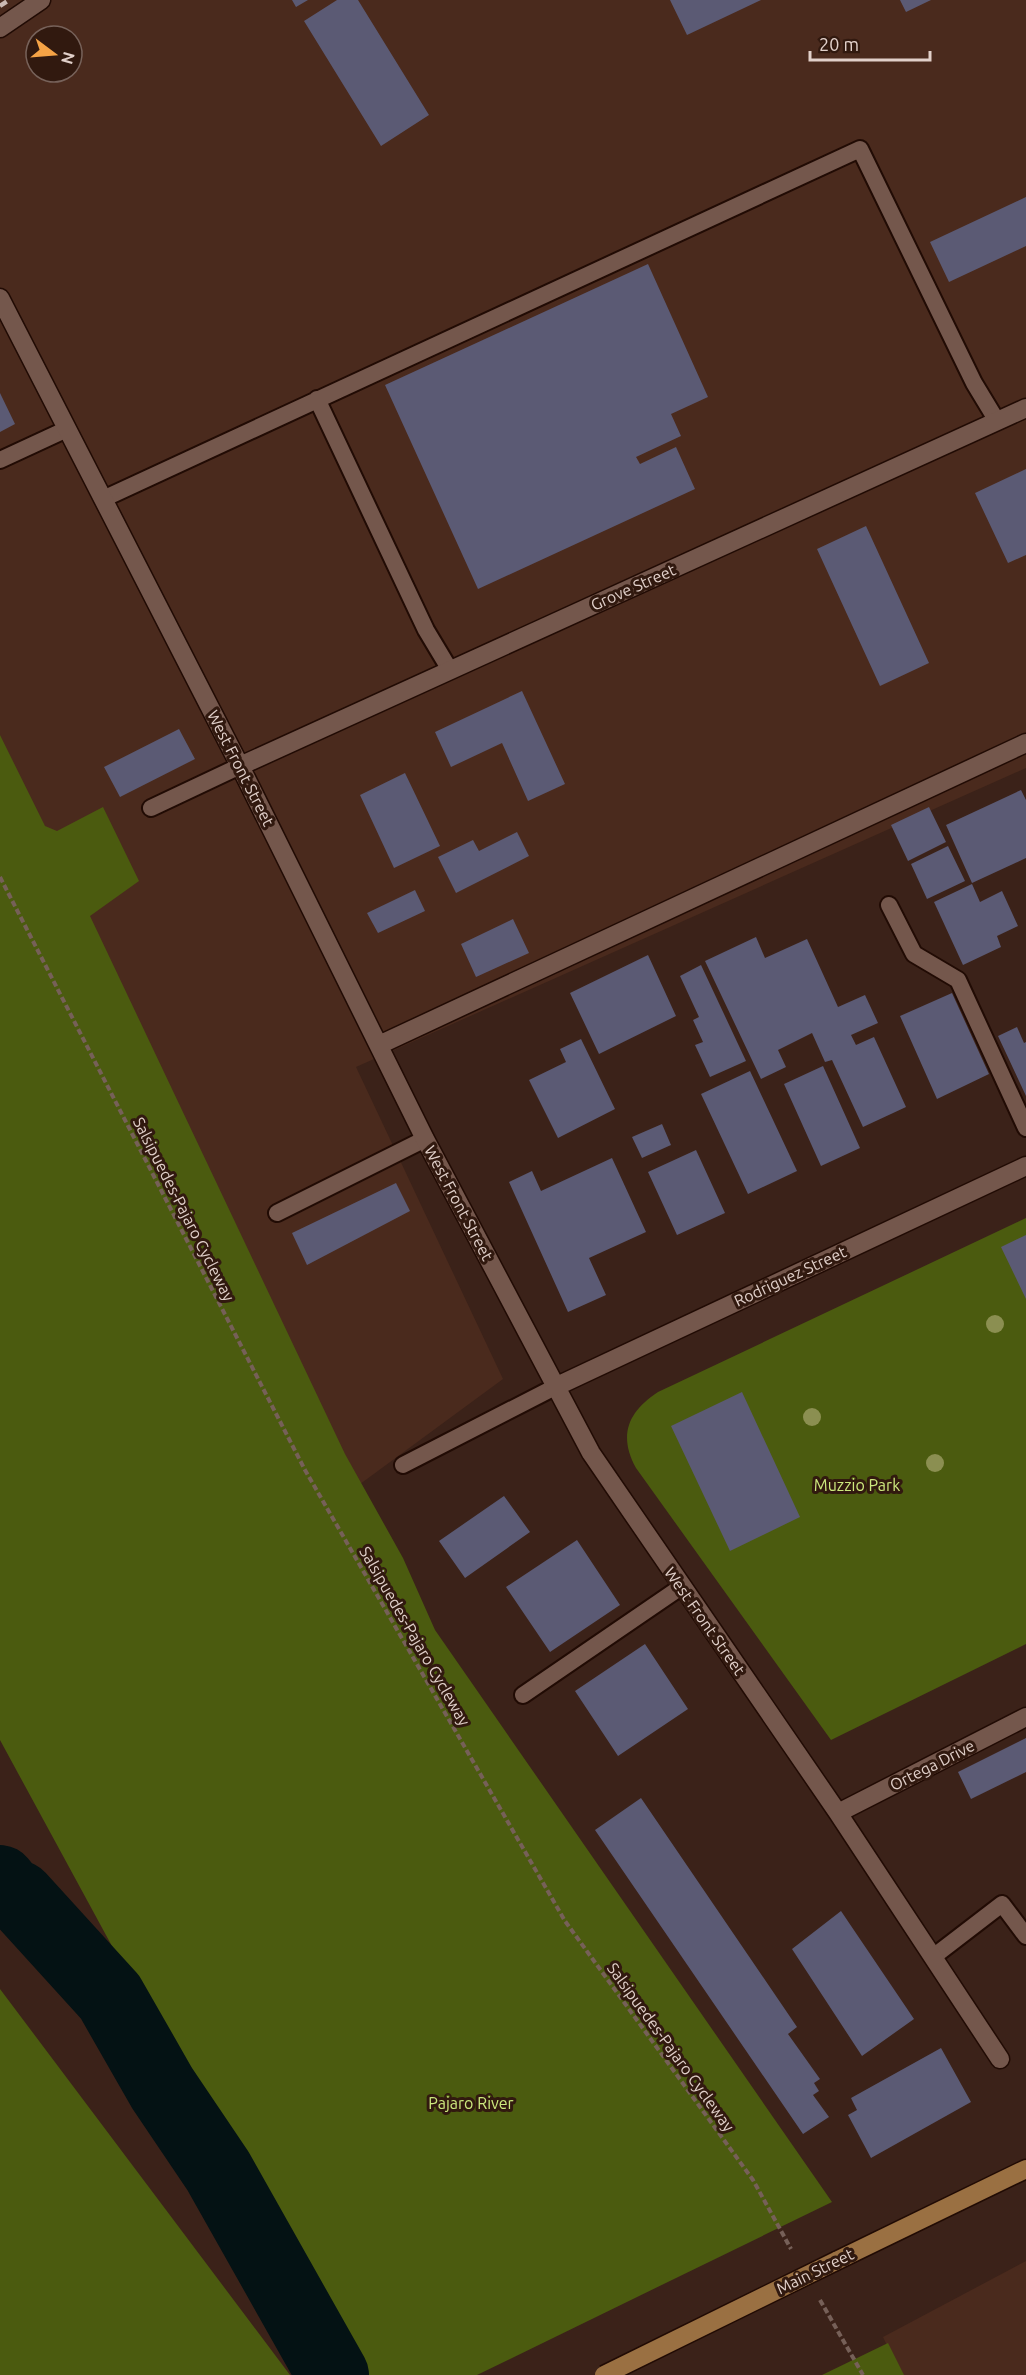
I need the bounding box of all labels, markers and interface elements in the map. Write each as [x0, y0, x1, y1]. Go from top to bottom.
north arrow [24, 24, 84, 84]
scale bar [810, 24, 930, 62]
text: 20 m [819, 34, 859, 54]
text: N [58, 50, 79, 66]
street label: Grove Street [588, 560, 679, 614]
street label: West Front Street [204, 707, 278, 830]
street label: Salsipuedes-Pajaro Cycleway [130, 1114, 238, 1304]
street label: West Front Street [421, 1142, 497, 1264]
street label: Rodriguez Street [731, 1242, 849, 1310]
park label: Muzzio Park [814, 1476, 900, 1494]
street label: Salsipuedes-Pajaro Cycleway [356, 1543, 474, 1729]
street label: West Front Street [661, 1564, 749, 1679]
street label: Ortega Drive [887, 1736, 977, 1794]
street label: Salsipuedes-Pajaro Cycleway [604, 1959, 738, 2135]
park label: Pajaro River [428, 2094, 514, 2112]
street label: Main Street [774, 2244, 857, 2297]

